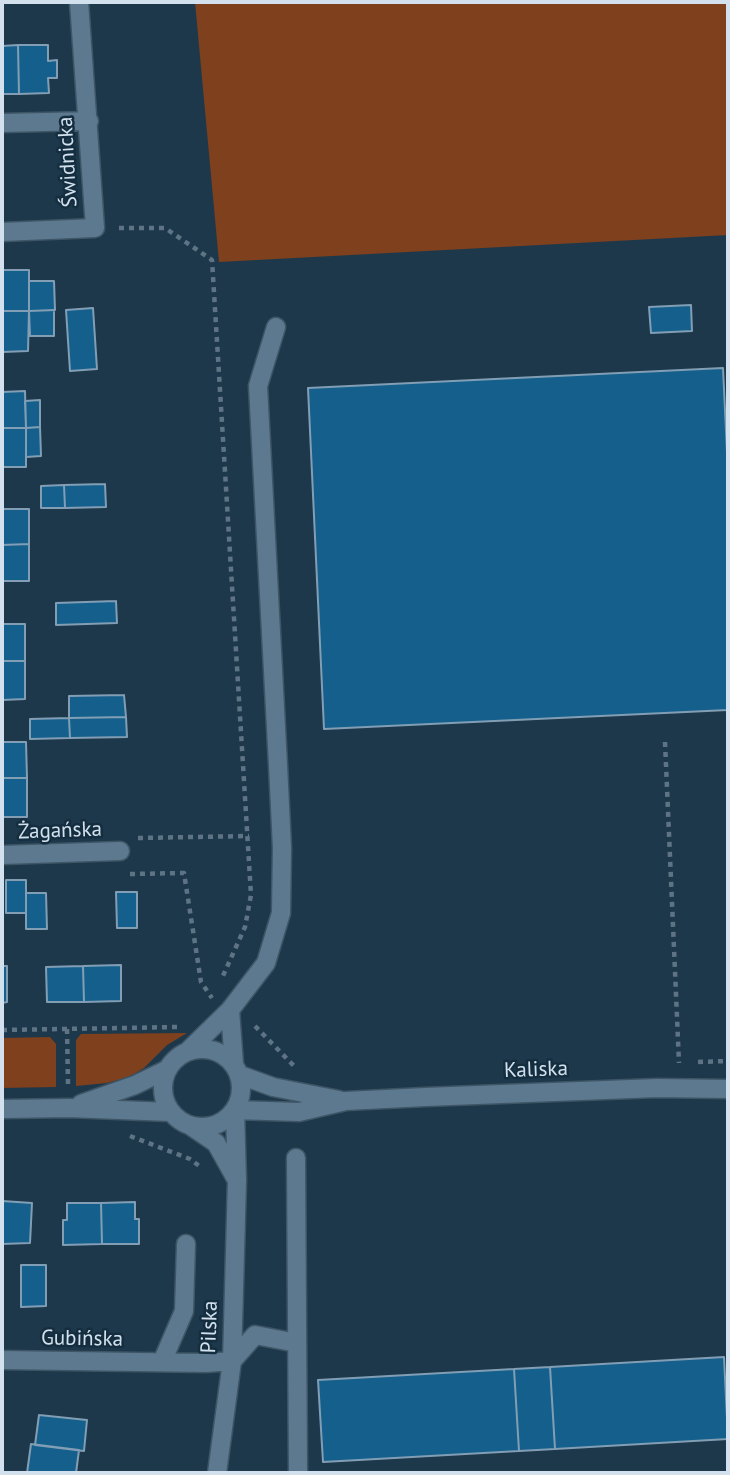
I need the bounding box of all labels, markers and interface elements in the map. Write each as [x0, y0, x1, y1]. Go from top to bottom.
street label: Świdnicka [53, 116, 83, 208]
street label: Żagańska [18, 817, 102, 845]
street label: Kaliska [504, 1056, 568, 1084]
street label: Pilska [196, 1300, 224, 1354]
street label: Gubińska [41, 1326, 123, 1352]

